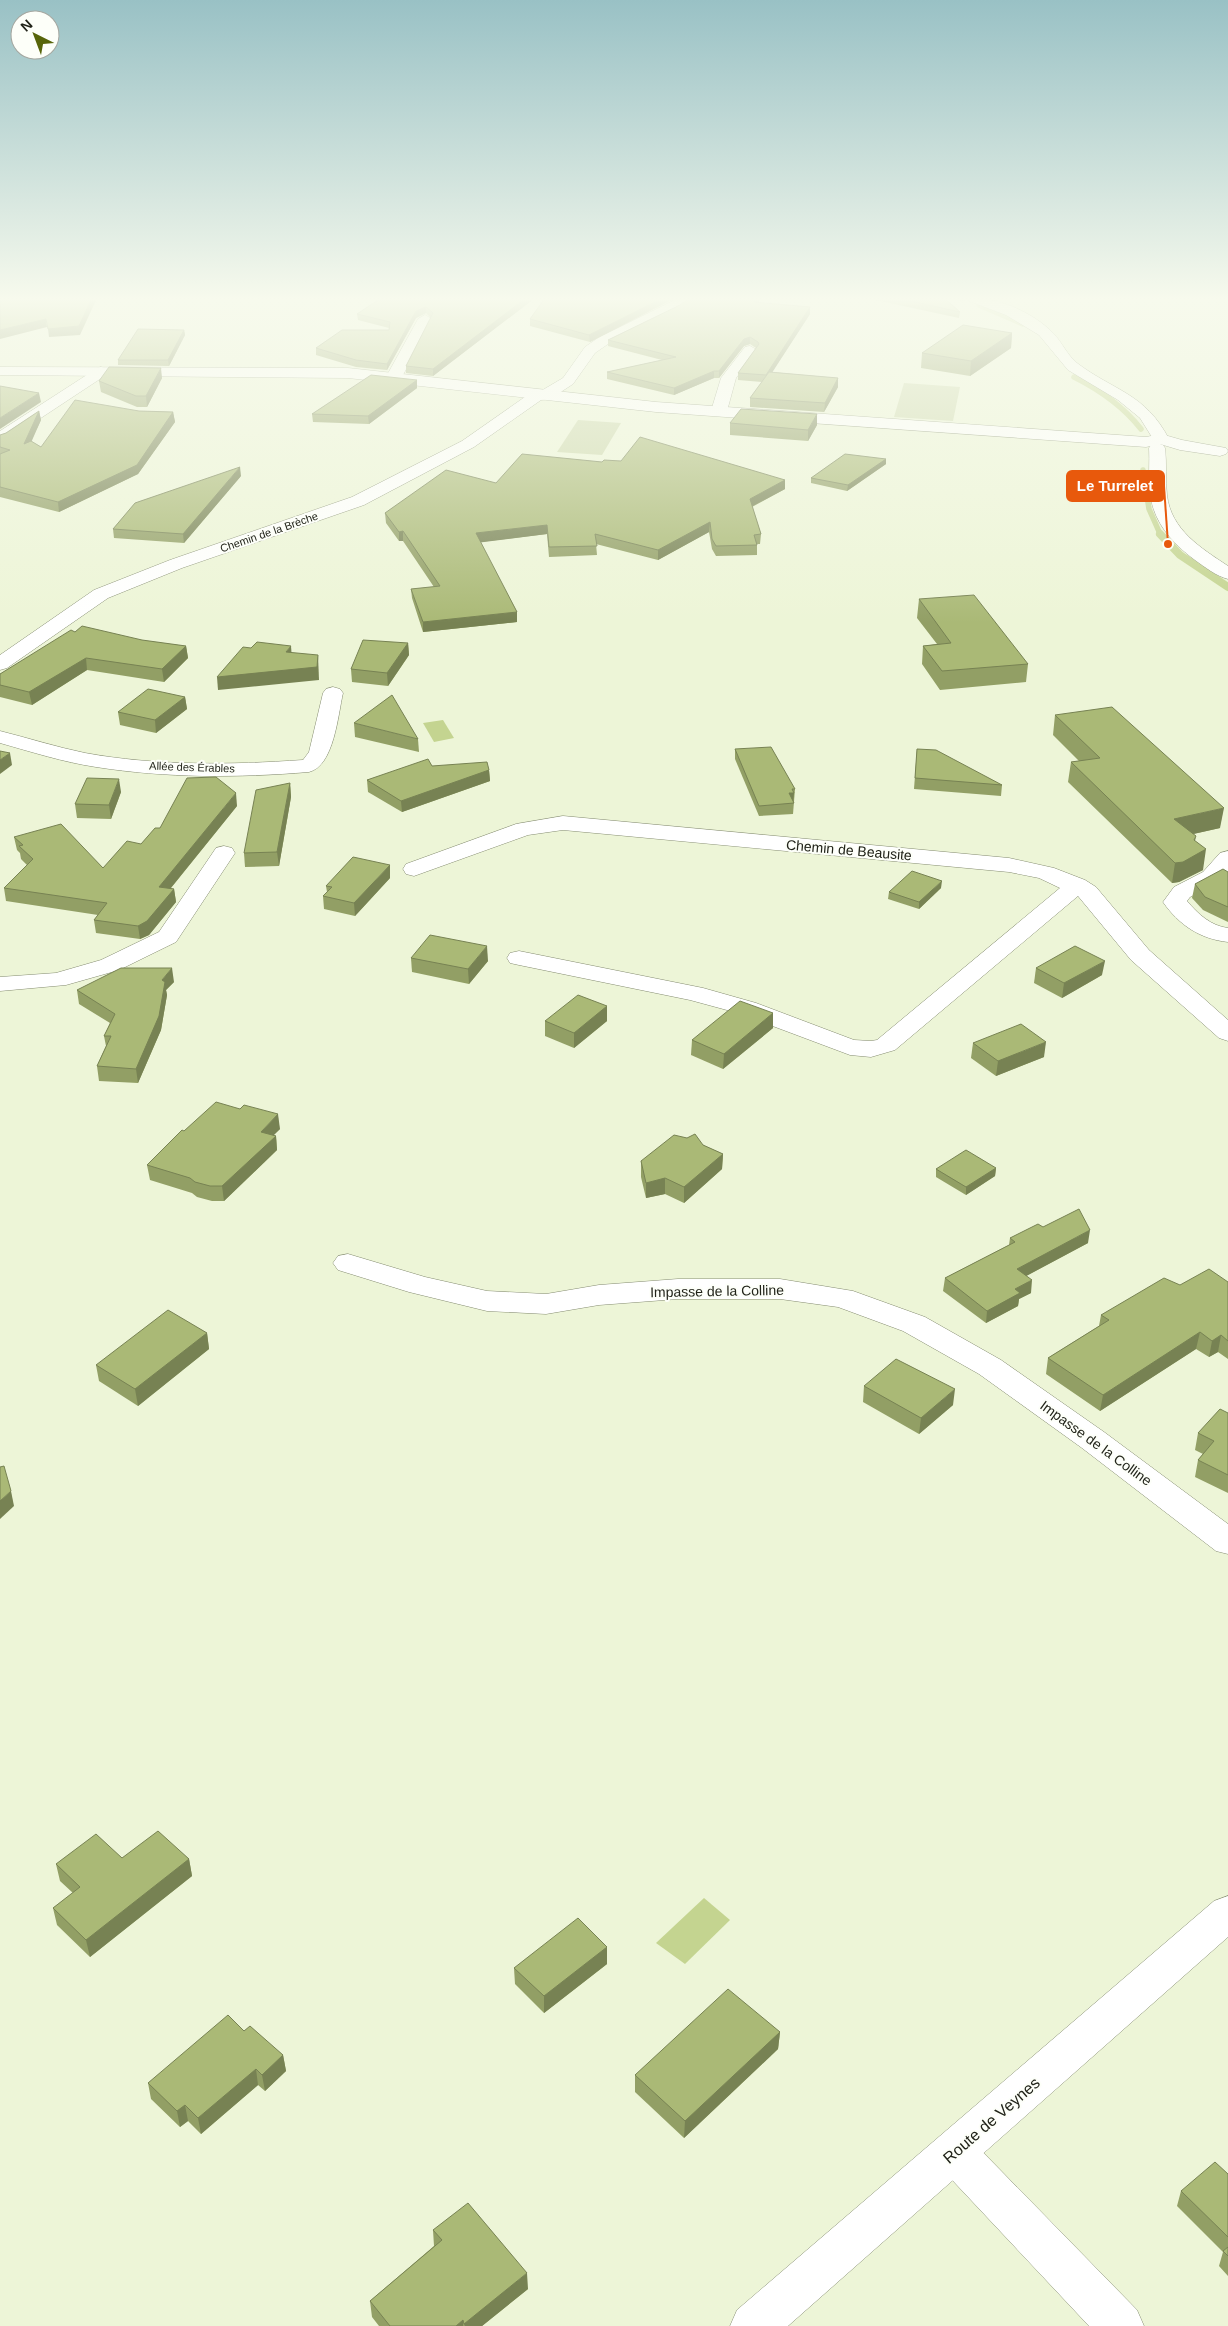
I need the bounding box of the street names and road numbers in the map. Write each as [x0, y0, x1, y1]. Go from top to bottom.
street label: Chemin de la Brèche [218, 510, 320, 554]
street label: Allée des Érables [149, 760, 235, 775]
street label: Chemin de Beausite [786, 837, 913, 863]
street label: Impasse de la Colline [650, 1282, 784, 1300]
street label: Impasse de la Colline [1037, 1397, 1155, 1489]
street label: Route de Veynes [940, 2074, 1043, 2167]

